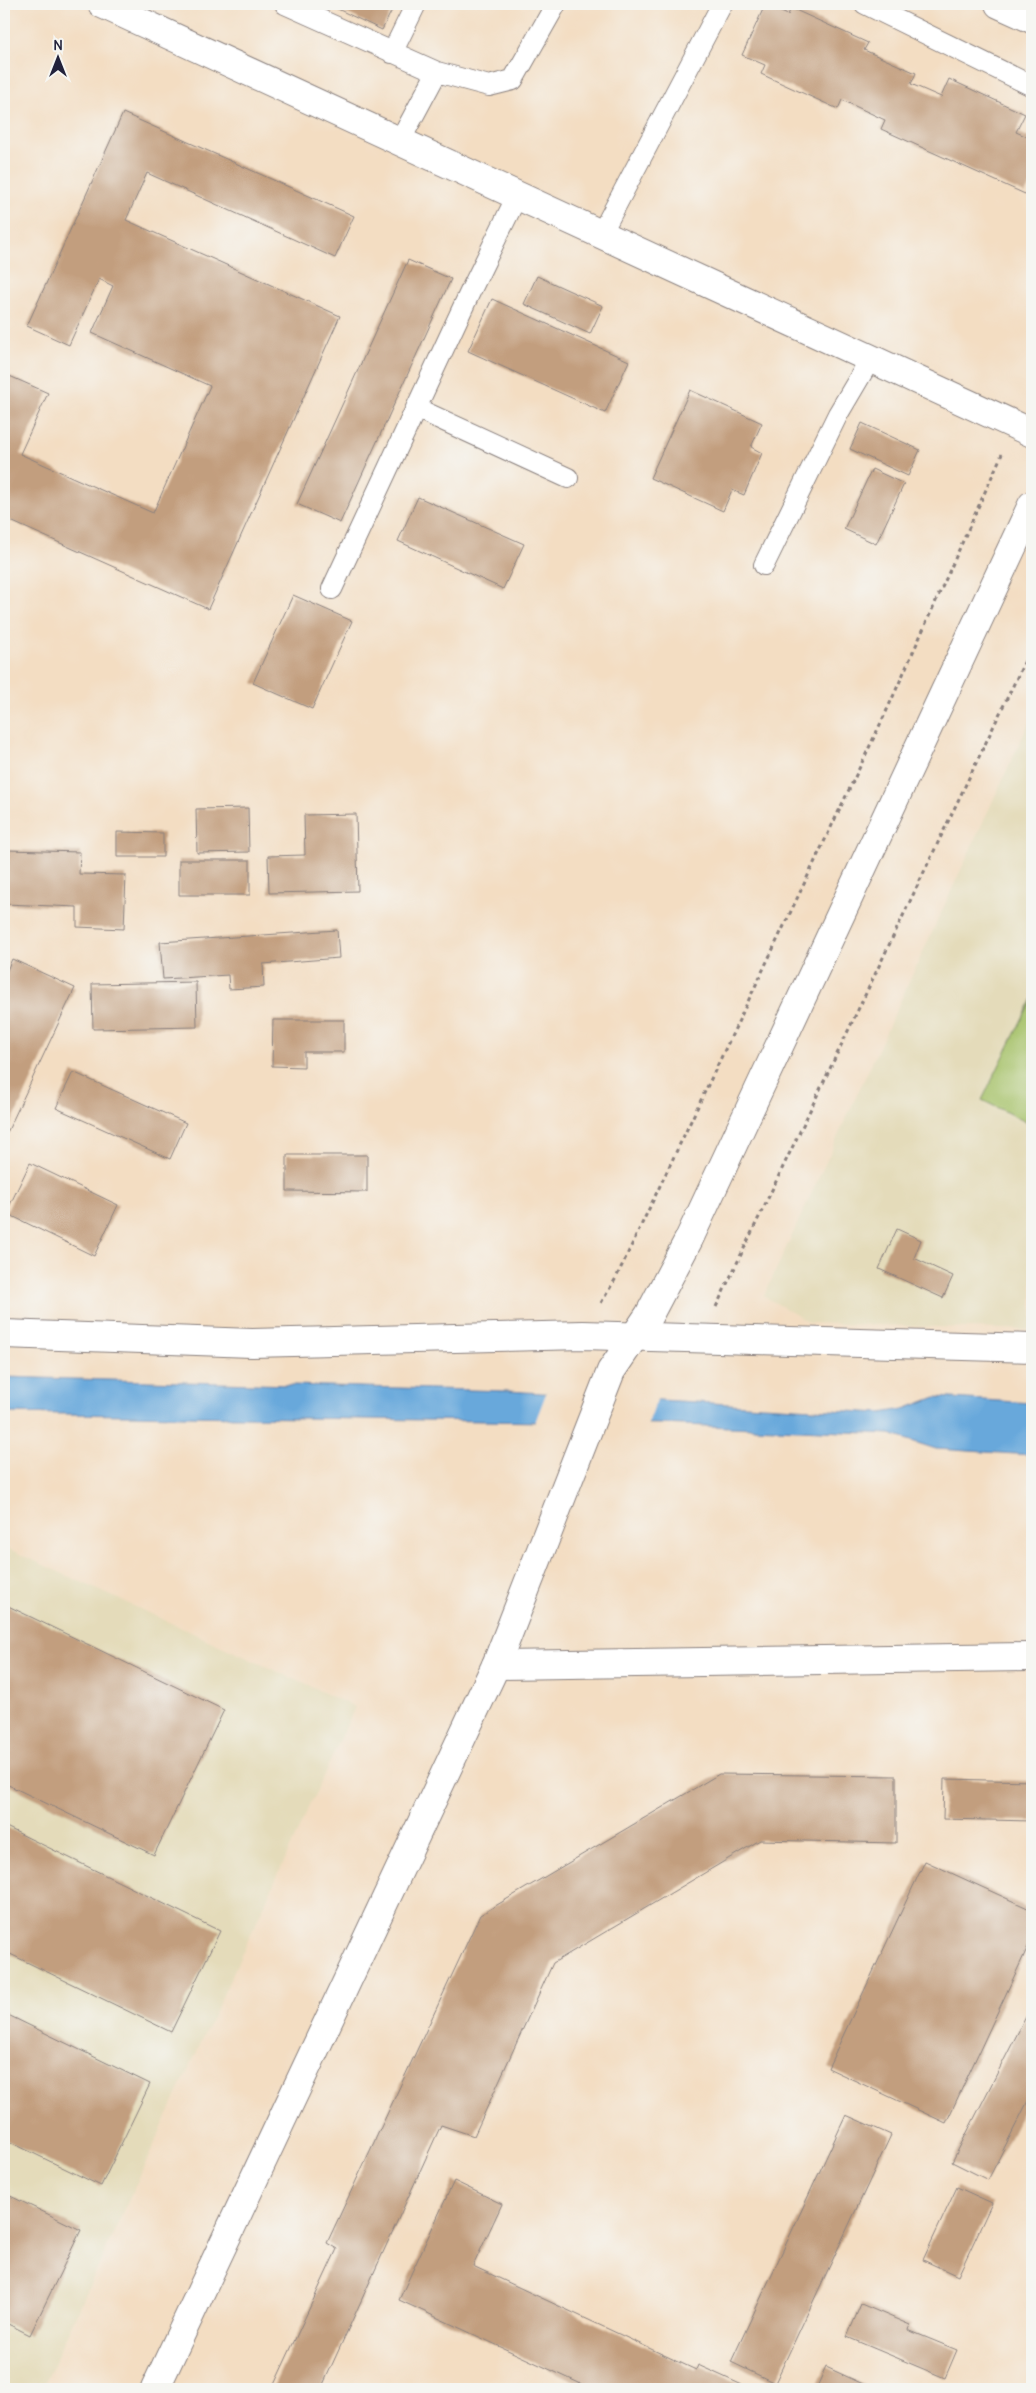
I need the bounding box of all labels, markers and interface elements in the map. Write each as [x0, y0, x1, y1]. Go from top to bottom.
north arrow [32, 32, 82, 82]
text: N [53, 36, 63, 54]

